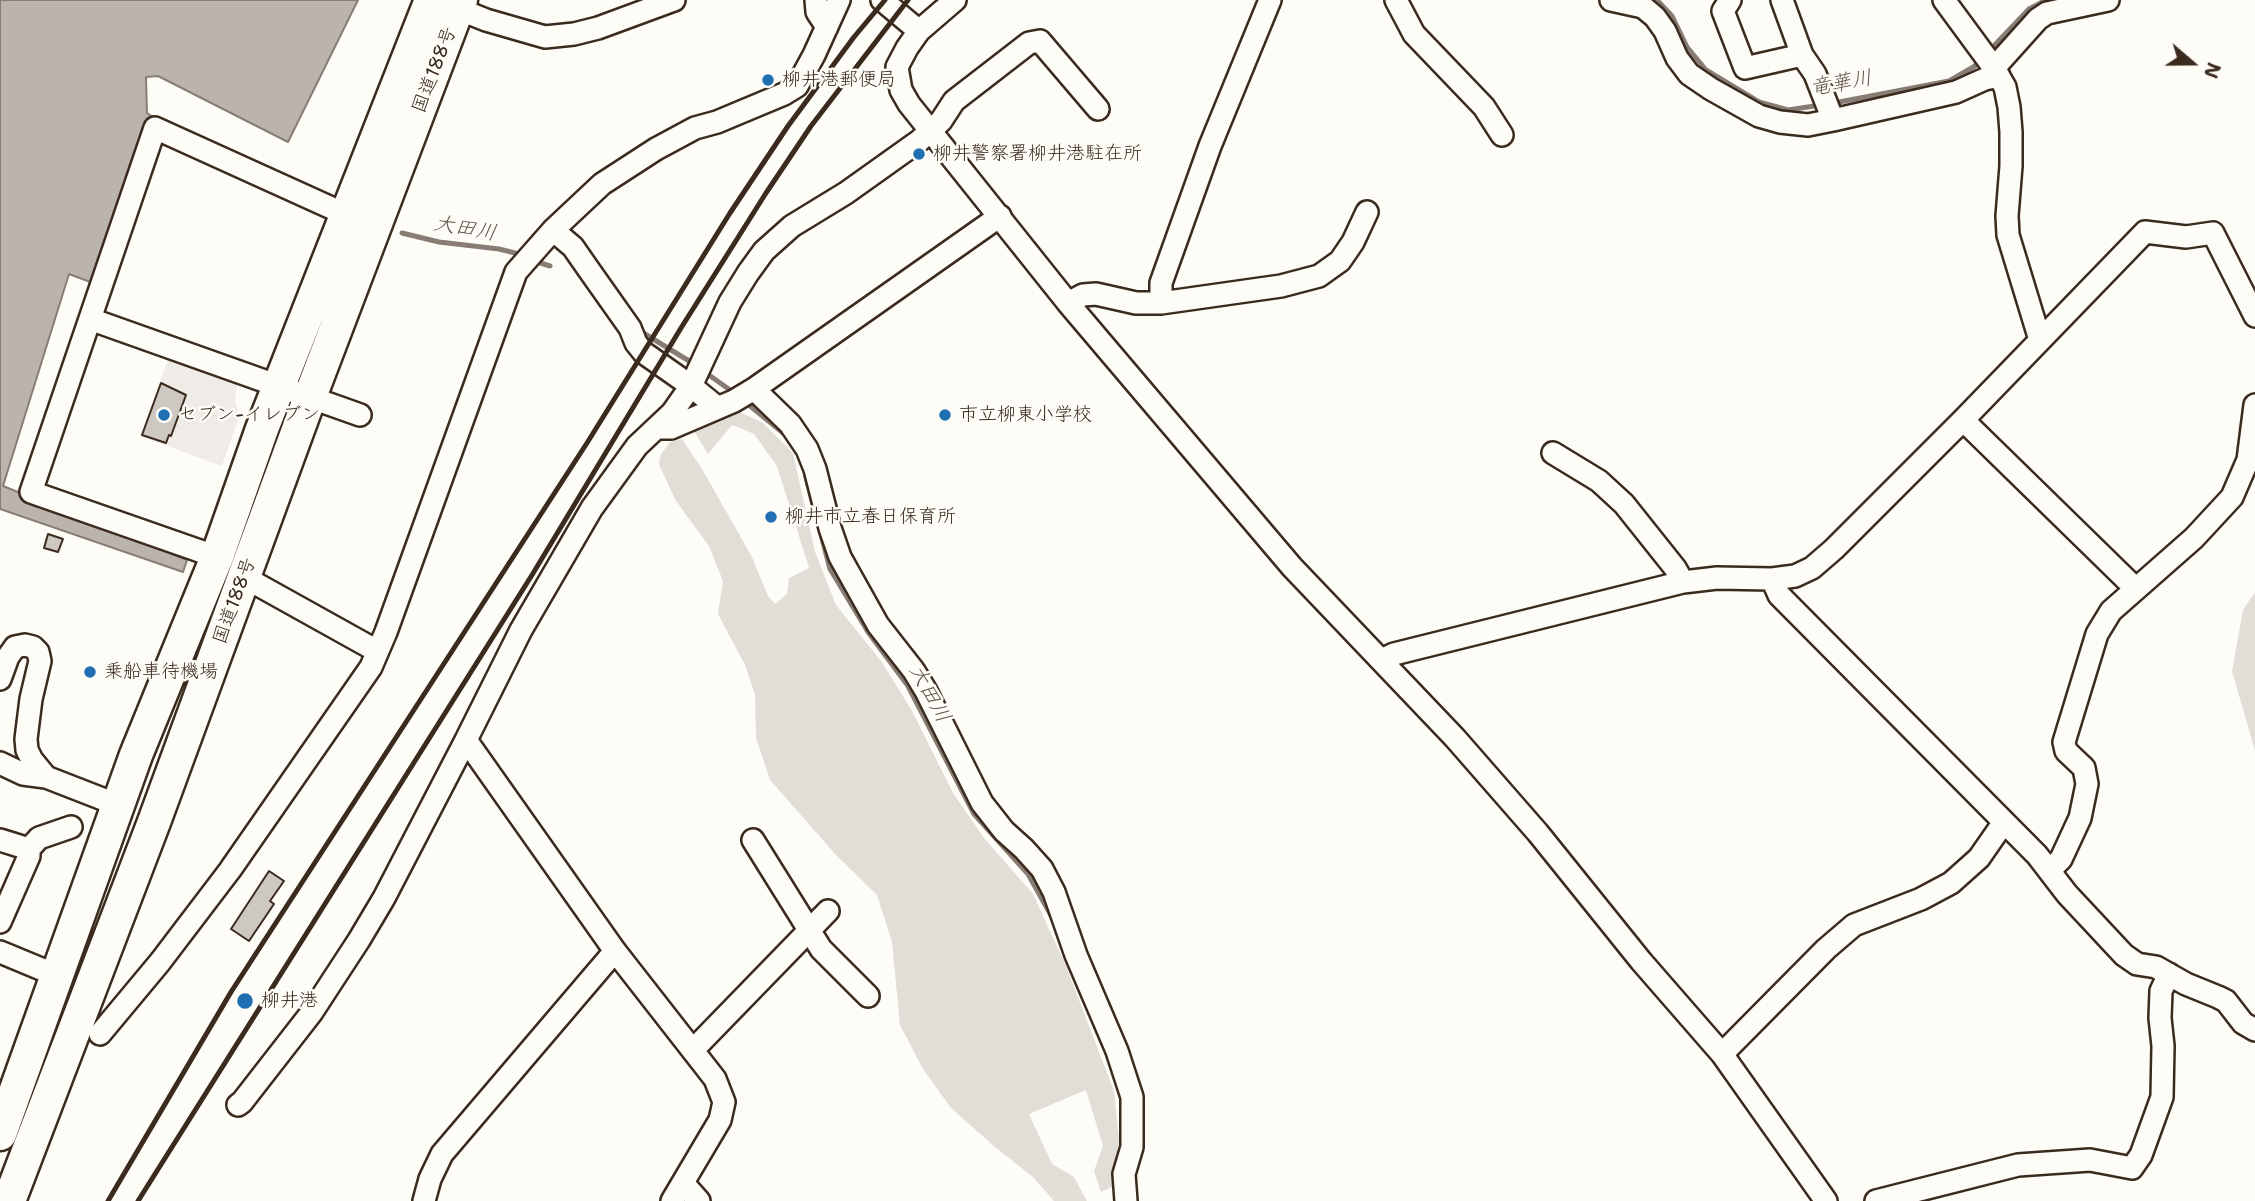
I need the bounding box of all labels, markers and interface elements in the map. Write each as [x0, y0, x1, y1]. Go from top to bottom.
street label: 国道188号 [408, 24, 462, 116]
north arrow [2157, 28, 2227, 98]
text: N [2198, 59, 2227, 82]
water label: 竜華川 [1808, 66, 1874, 102]
place label: 柳井港郵便局 [782, 69, 896, 91]
marker: 柳井港郵便局 [760, 72, 776, 88]
place label: 柳井警察署柳井港駐在所 [933, 143, 1142, 165]
marker: 柳井警察署柳井港駐在所 [911, 146, 927, 162]
water label: 大田川 [432, 211, 498, 247]
place label: セブン-イレブン [178, 404, 320, 426]
place label: 市立柳東小学校 [959, 404, 1092, 426]
marker: セブン-イレブン [156, 407, 172, 423]
marker: 市立柳東小学校 [937, 407, 953, 423]
place label: 柳井市立春日保育所 [785, 506, 956, 528]
marker: 柳井市立春日保育所 [763, 509, 779, 525]
street label: 国道188号 [209, 554, 261, 648]
water label: 大田川 [903, 660, 955, 728]
place label: 乗船車待機場 [104, 661, 218, 683]
marker: 乗船車待機場 [82, 664, 98, 680]
place label: 柳井港 [261, 990, 318, 1012]
marker: 柳井港 [235, 991, 255, 1011]

